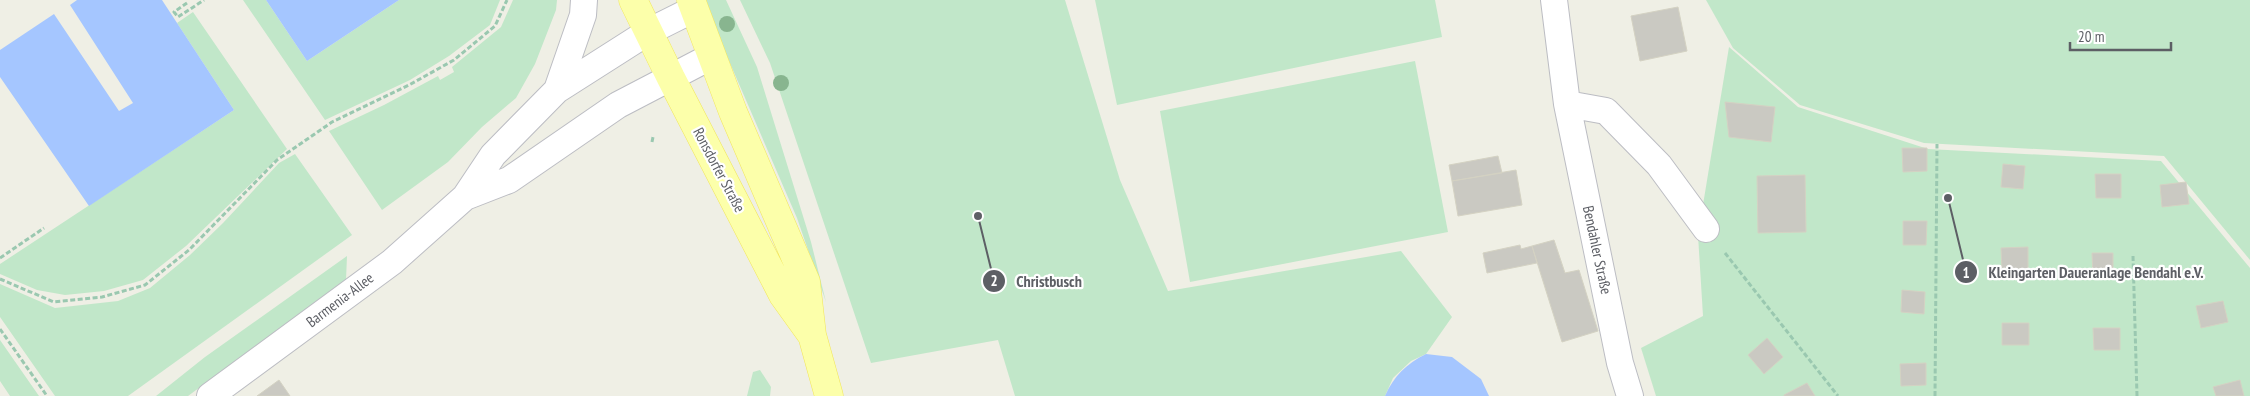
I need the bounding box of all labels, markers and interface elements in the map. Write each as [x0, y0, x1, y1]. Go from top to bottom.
scale bar [2070, 20, 2171, 52]
text: 20 m [2078, 27, 2104, 46]
street label: Ronsdorfer Straße [689, 124, 750, 215]
street label: Bendahler Straße [1579, 204, 1616, 296]
callout: Kleingarten Daueranlage Bendahl e.V. [1953, 257, 2213, 288]
text: Kleingarten Daueranlage Bendahl e.V. [1988, 262, 2204, 282]
text: 1 [1962, 263, 1970, 282]
callout: Christbusch [981, 266, 1092, 297]
street label: Barmenia-Allee [302, 268, 377, 331]
text: 2 [990, 271, 998, 290]
text: Christbusch [1016, 271, 1082, 291]

